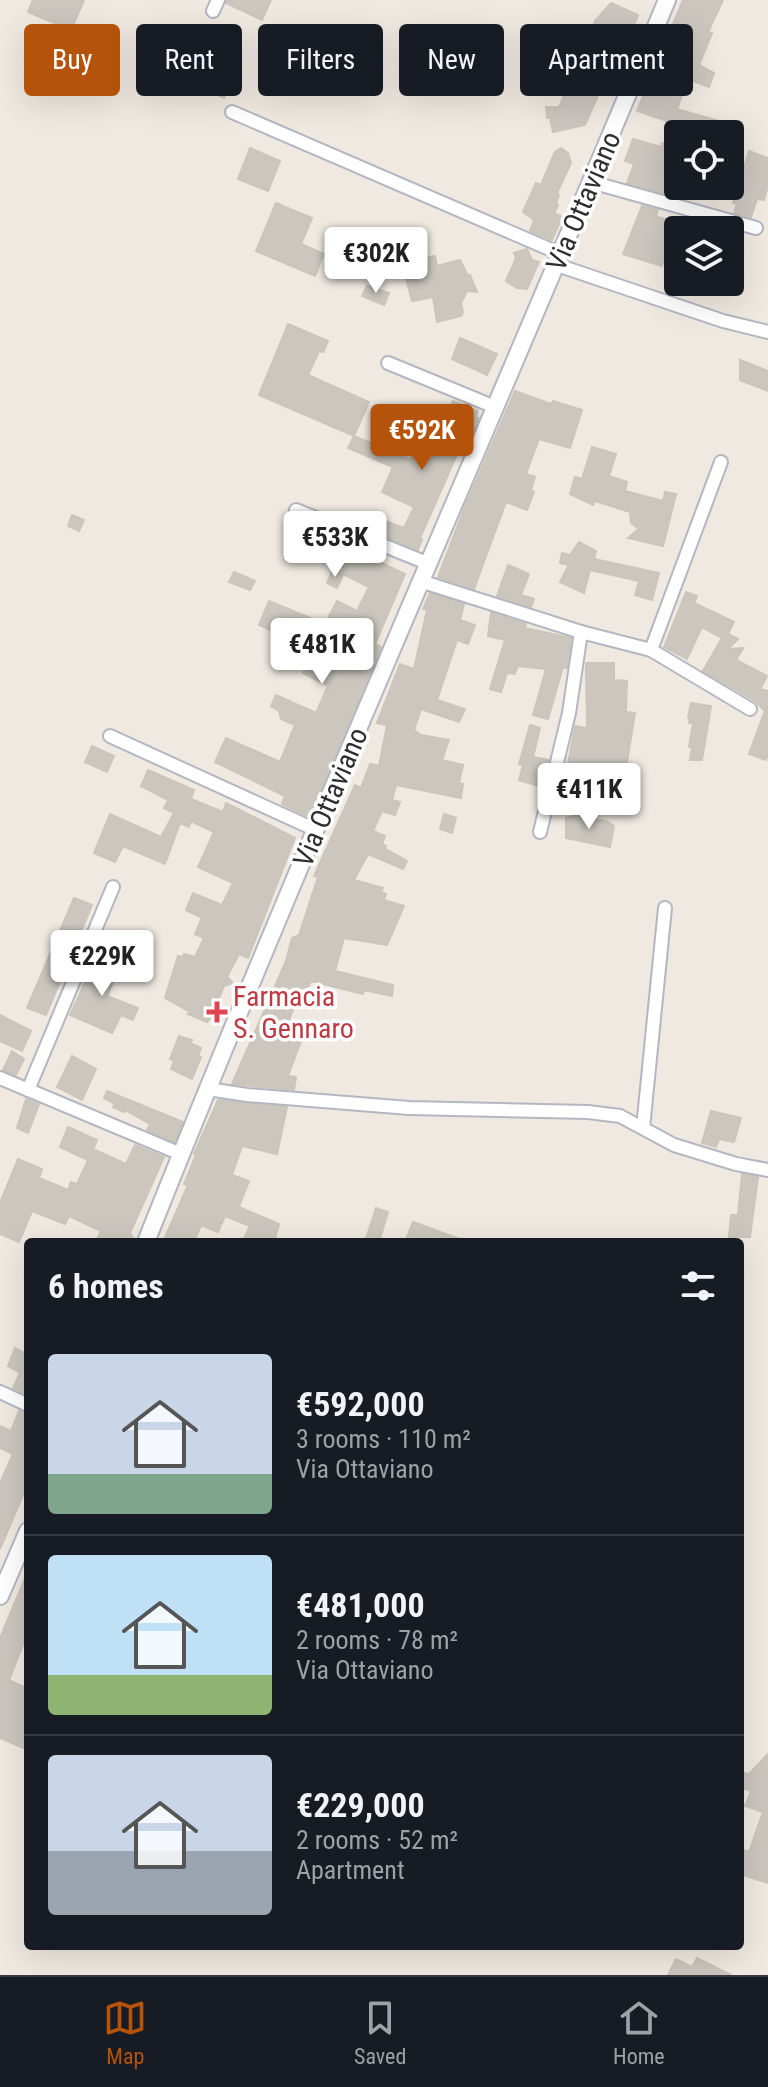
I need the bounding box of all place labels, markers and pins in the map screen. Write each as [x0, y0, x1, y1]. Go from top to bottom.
pin: €302K [320, 227, 432, 295]
pin: €592K [366, 404, 478, 472]
pin: €533K [279, 511, 391, 579]
pin: €481K [266, 618, 378, 686]
pin: €411K [533, 763, 645, 831]
pin: €229K [46, 930, 158, 998]
place label: Farmacia S. Gennaro [233, 980, 354, 1045]
marker: Farmacia S. Gennaro [208, 1003, 226, 1021]

